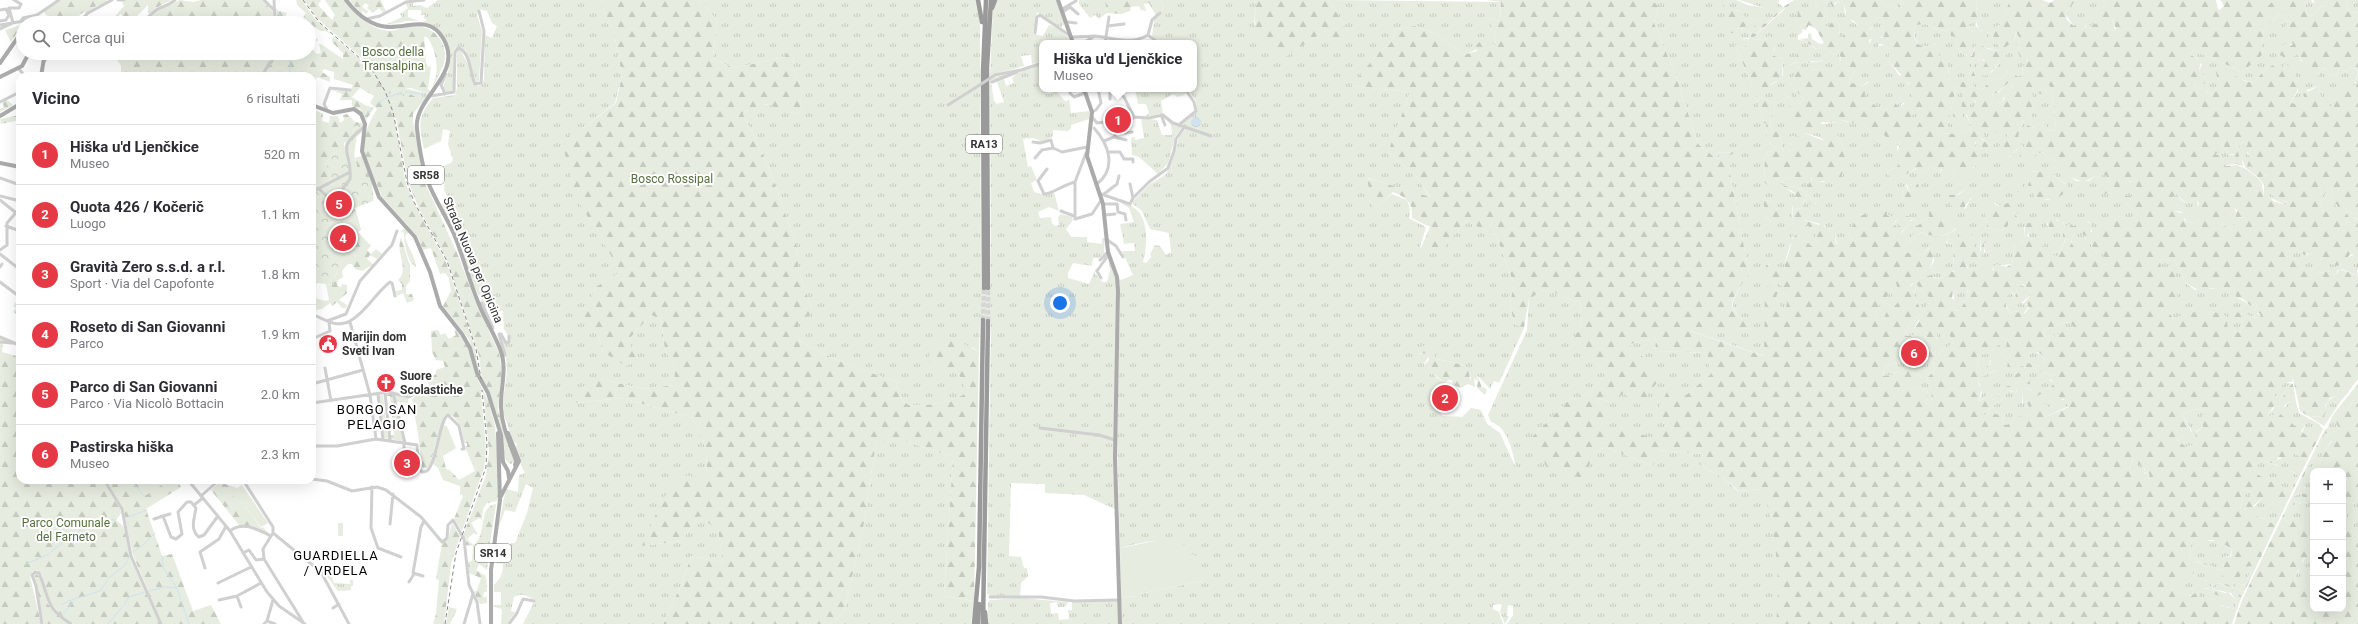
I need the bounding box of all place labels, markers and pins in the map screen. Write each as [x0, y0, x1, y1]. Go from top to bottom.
pin: 1 [1105, 105, 1131, 135]
pin: 5 [326, 189, 352, 219]
pin: 4 [330, 223, 356, 253]
place label: Marijin dom Sveti Ivan [342, 330, 406, 358]
public building icon: Marijin dom Sveti Ivan [317, 333, 339, 355]
pin: 6 [1901, 338, 1927, 368]
place label: Suore Scolastiche [400, 369, 463, 397]
church icon: Suore Scolastiche [375, 372, 397, 394]
pin: 2 [1432, 383, 1458, 413]
pin: 3 [394, 448, 420, 478]

